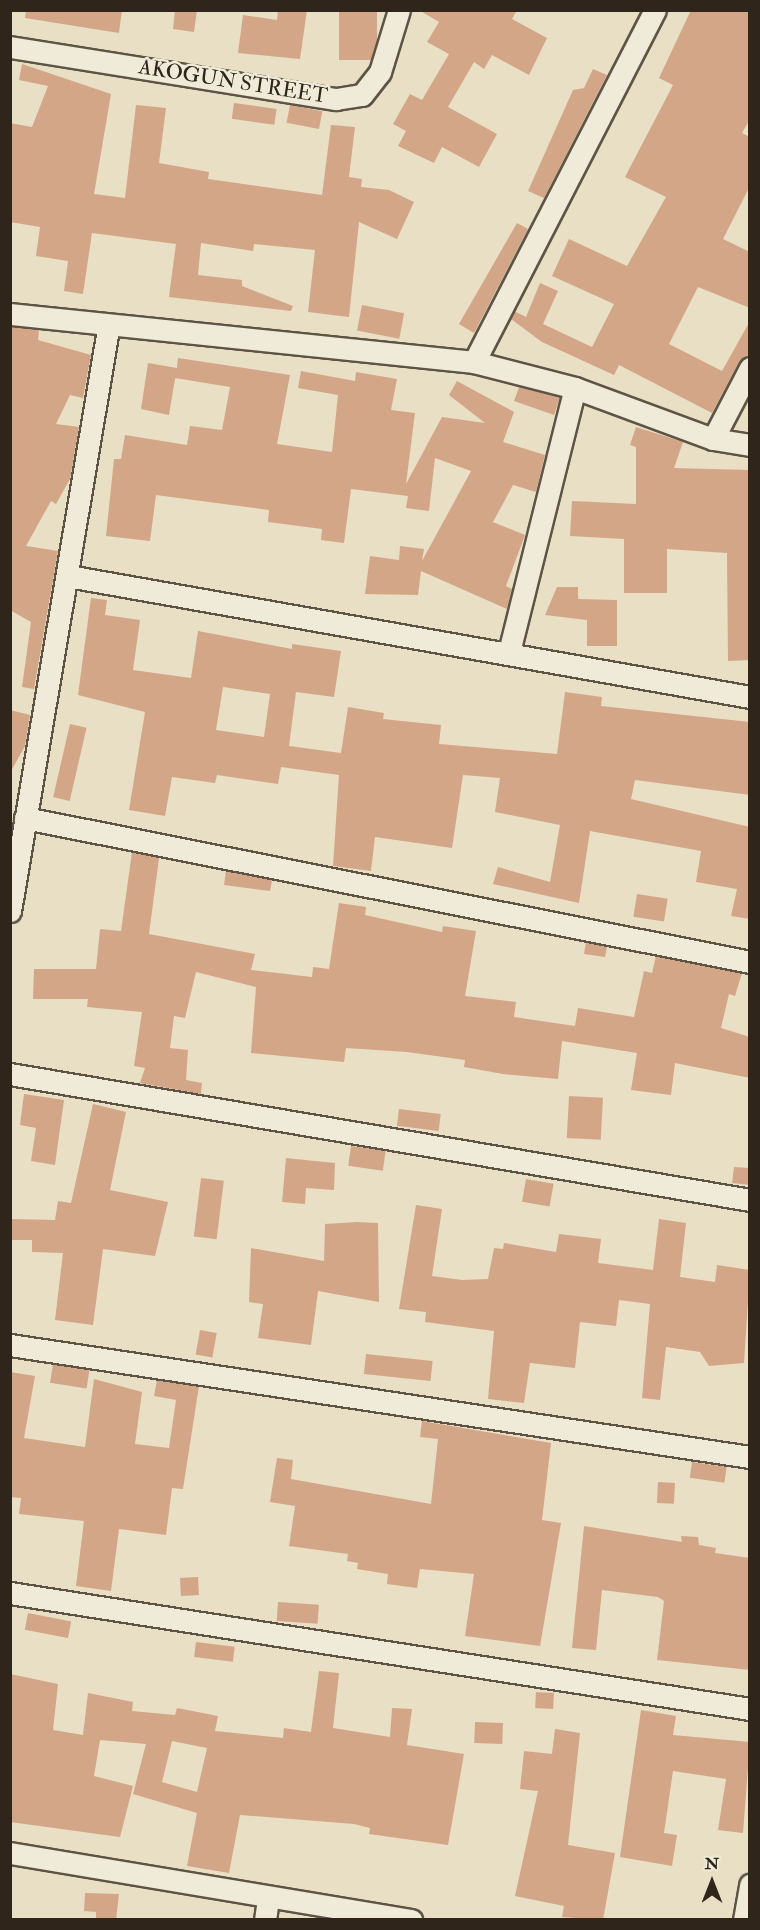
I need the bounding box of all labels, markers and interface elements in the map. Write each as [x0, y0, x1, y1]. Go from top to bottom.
street label: AKOGUN STREET [137, 55, 329, 109]
north arrow [682, 1852, 742, 1912]
text: N [705, 1854, 719, 1874]

